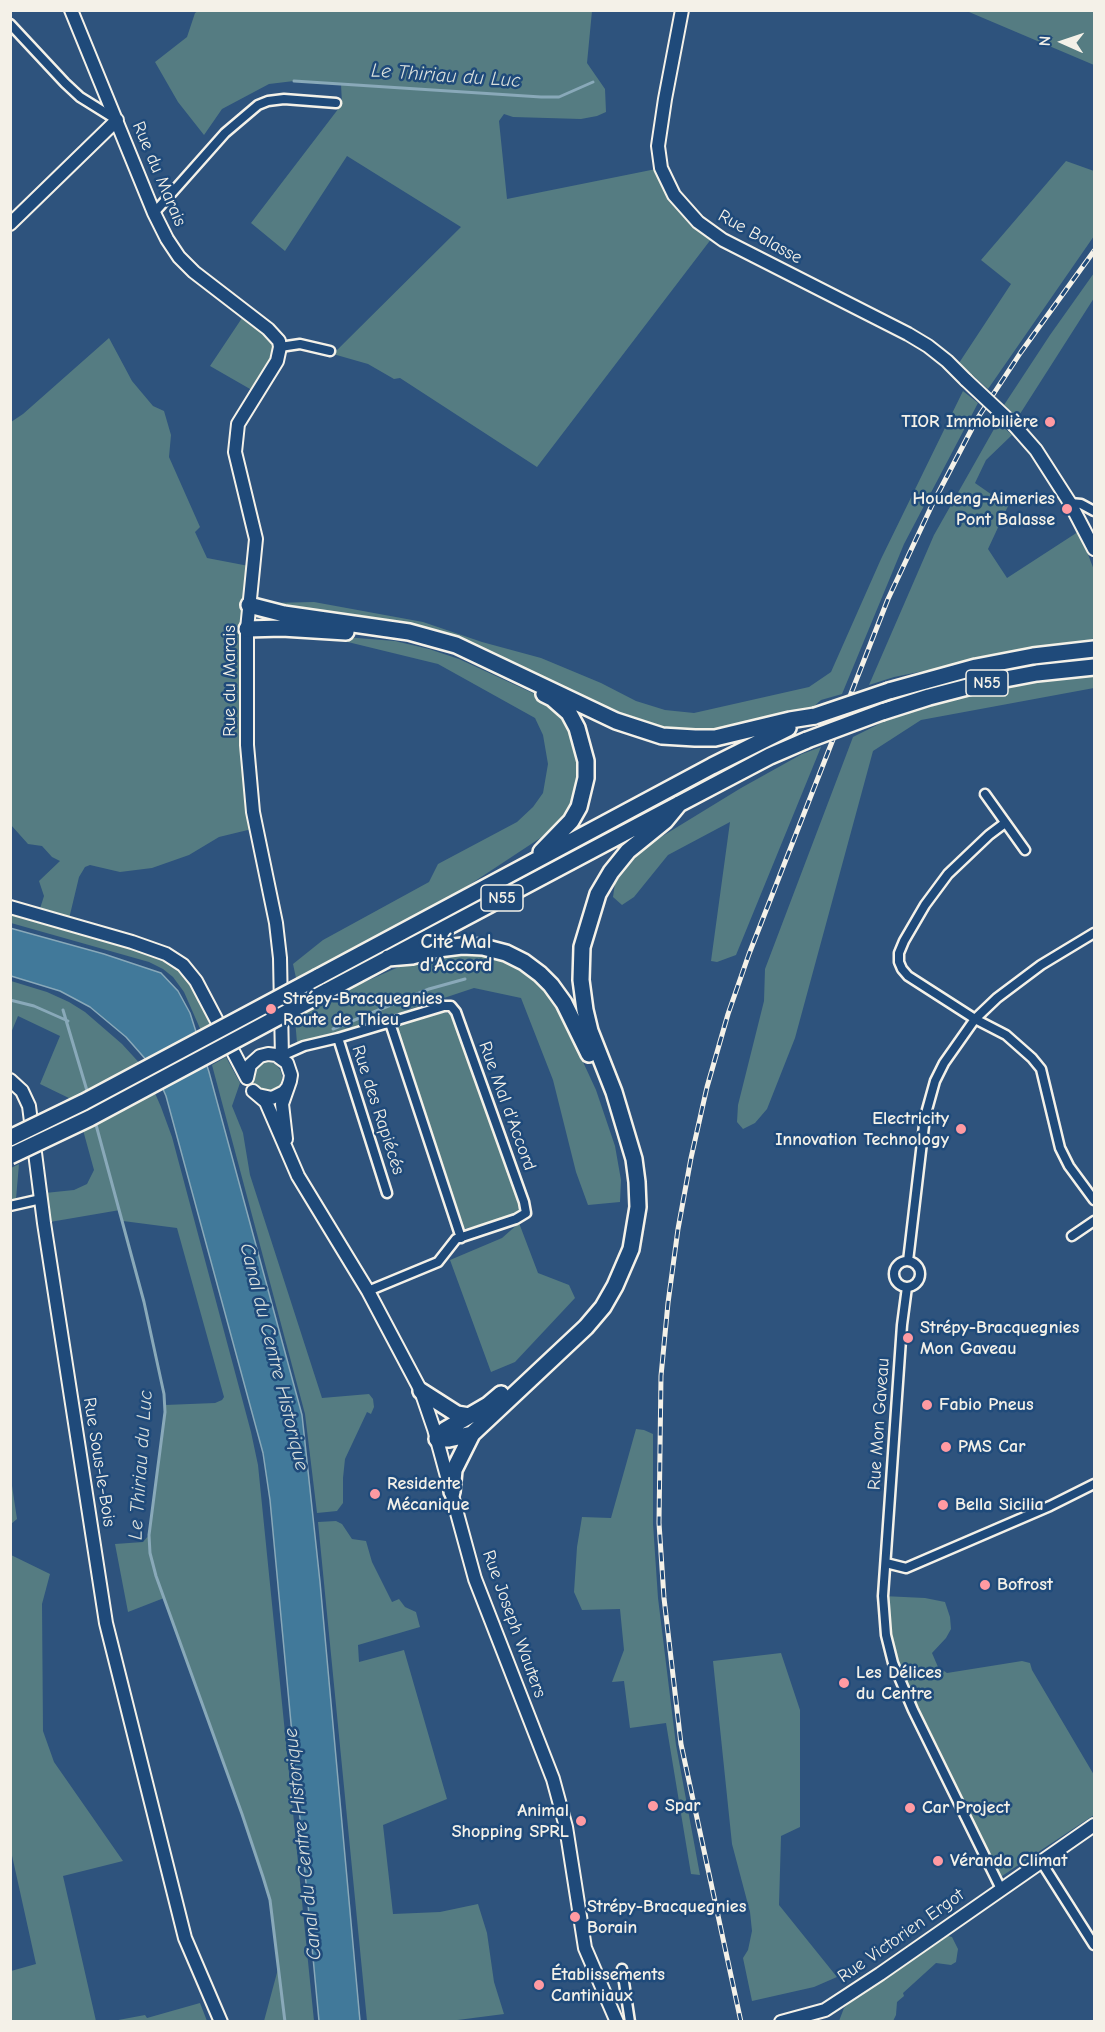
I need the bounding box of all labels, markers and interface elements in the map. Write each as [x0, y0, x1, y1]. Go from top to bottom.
north arrow [1033, 12, 1093, 72]
text: N [1036, 35, 1054, 47]
water label: Le Thiriau du Luc [370, 59, 522, 93]
street label: Rue du Marais [127, 118, 191, 230]
street label: Rue Balasse [714, 205, 806, 269]
place label: TIOR Immobilière [901, 411, 1038, 433]
marker: TIOR Immobilière [1043, 415, 1057, 429]
place label: Houdeng-Aimeries Pont Balasse [912, 488, 1055, 530]
marker: Houdeng-Aimeries Pont Balasse [1060, 502, 1074, 516]
street label: Rue du Marais [219, 625, 241, 737]
road number: N55 [966, 670, 1008, 696]
road number: N55 [481, 885, 523, 911]
district label: Cité Mal d'Accord [420, 930, 492, 977]
place label: Strépy-Bracquegnies Route de Thieu [283, 988, 442, 1030]
marker: Strépy-Bracquegnies Route de Thieu [264, 1002, 278, 1016]
street label: Rue Mal d'Accord [474, 1038, 540, 1174]
street label: Rue des Rapiécés [347, 1043, 409, 1177]
place label: Electricity Innovation Technology [775, 1108, 949, 1150]
marker: Electricity Innovation Technology [954, 1122, 968, 1136]
water label: Canal du Centre Historique [234, 1241, 314, 1473]
place label: Strépy-Bracquegnies Mon Gaveau [920, 1317, 1079, 1360]
marker: Strépy-Bracquegnies Mon Gaveau [901, 1331, 915, 1345]
street label: Rue Mon Gaveau [864, 1357, 894, 1491]
water label: Le Thiriau du Luc [124, 1389, 158, 1541]
place label: Fabio Pneus [939, 1394, 1034, 1416]
street label: Rue Sous-le-Bois [78, 1396, 120, 1528]
marker: Fabio Pneus [920, 1398, 934, 1412]
place label: PMS Car [958, 1436, 1025, 1458]
marker: PMS Car [939, 1440, 953, 1454]
place label: Residente Mécanique [387, 1473, 469, 1516]
marker: Residente Mécanique [368, 1487, 382, 1501]
place label: Bella Sicilia [955, 1494, 1044, 1516]
marker: Bella Sicilia [936, 1498, 950, 1512]
street label: Rue Joseph Wauters [477, 1547, 551, 1701]
place label: Bofrost [997, 1574, 1053, 1596]
marker: Bofrost [978, 1578, 992, 1592]
place label: Les Délices du Centre [856, 1662, 942, 1704]
marker: Les Délices du Centre [837, 1676, 851, 1690]
water label: Canal du Centre Historique [279, 1727, 327, 1961]
place label: Spar [665, 1795, 701, 1817]
place label: Car Project [922, 1797, 1010, 1819]
marker: Spar [646, 1799, 660, 1813]
place label: Animal Shopping SPRL [452, 1800, 569, 1842]
marker: Car Project [903, 1801, 917, 1815]
marker: Animal Shopping SPRL [574, 1814, 588, 1828]
place label: Véranda Climat [950, 1850, 1067, 1872]
marker: Véranda Climat [931, 1854, 945, 1868]
street label: Rue Victorien Ergot [834, 1884, 968, 1988]
place label: Strépy-Bracquegnies Borain [587, 1896, 746, 1938]
marker: Strépy-Bracquegnies Borain [568, 1910, 582, 1924]
place label: Établissements Cantiniaux [551, 1964, 665, 2006]
marker: Établissements Cantiniaux [532, 1978, 546, 1992]

